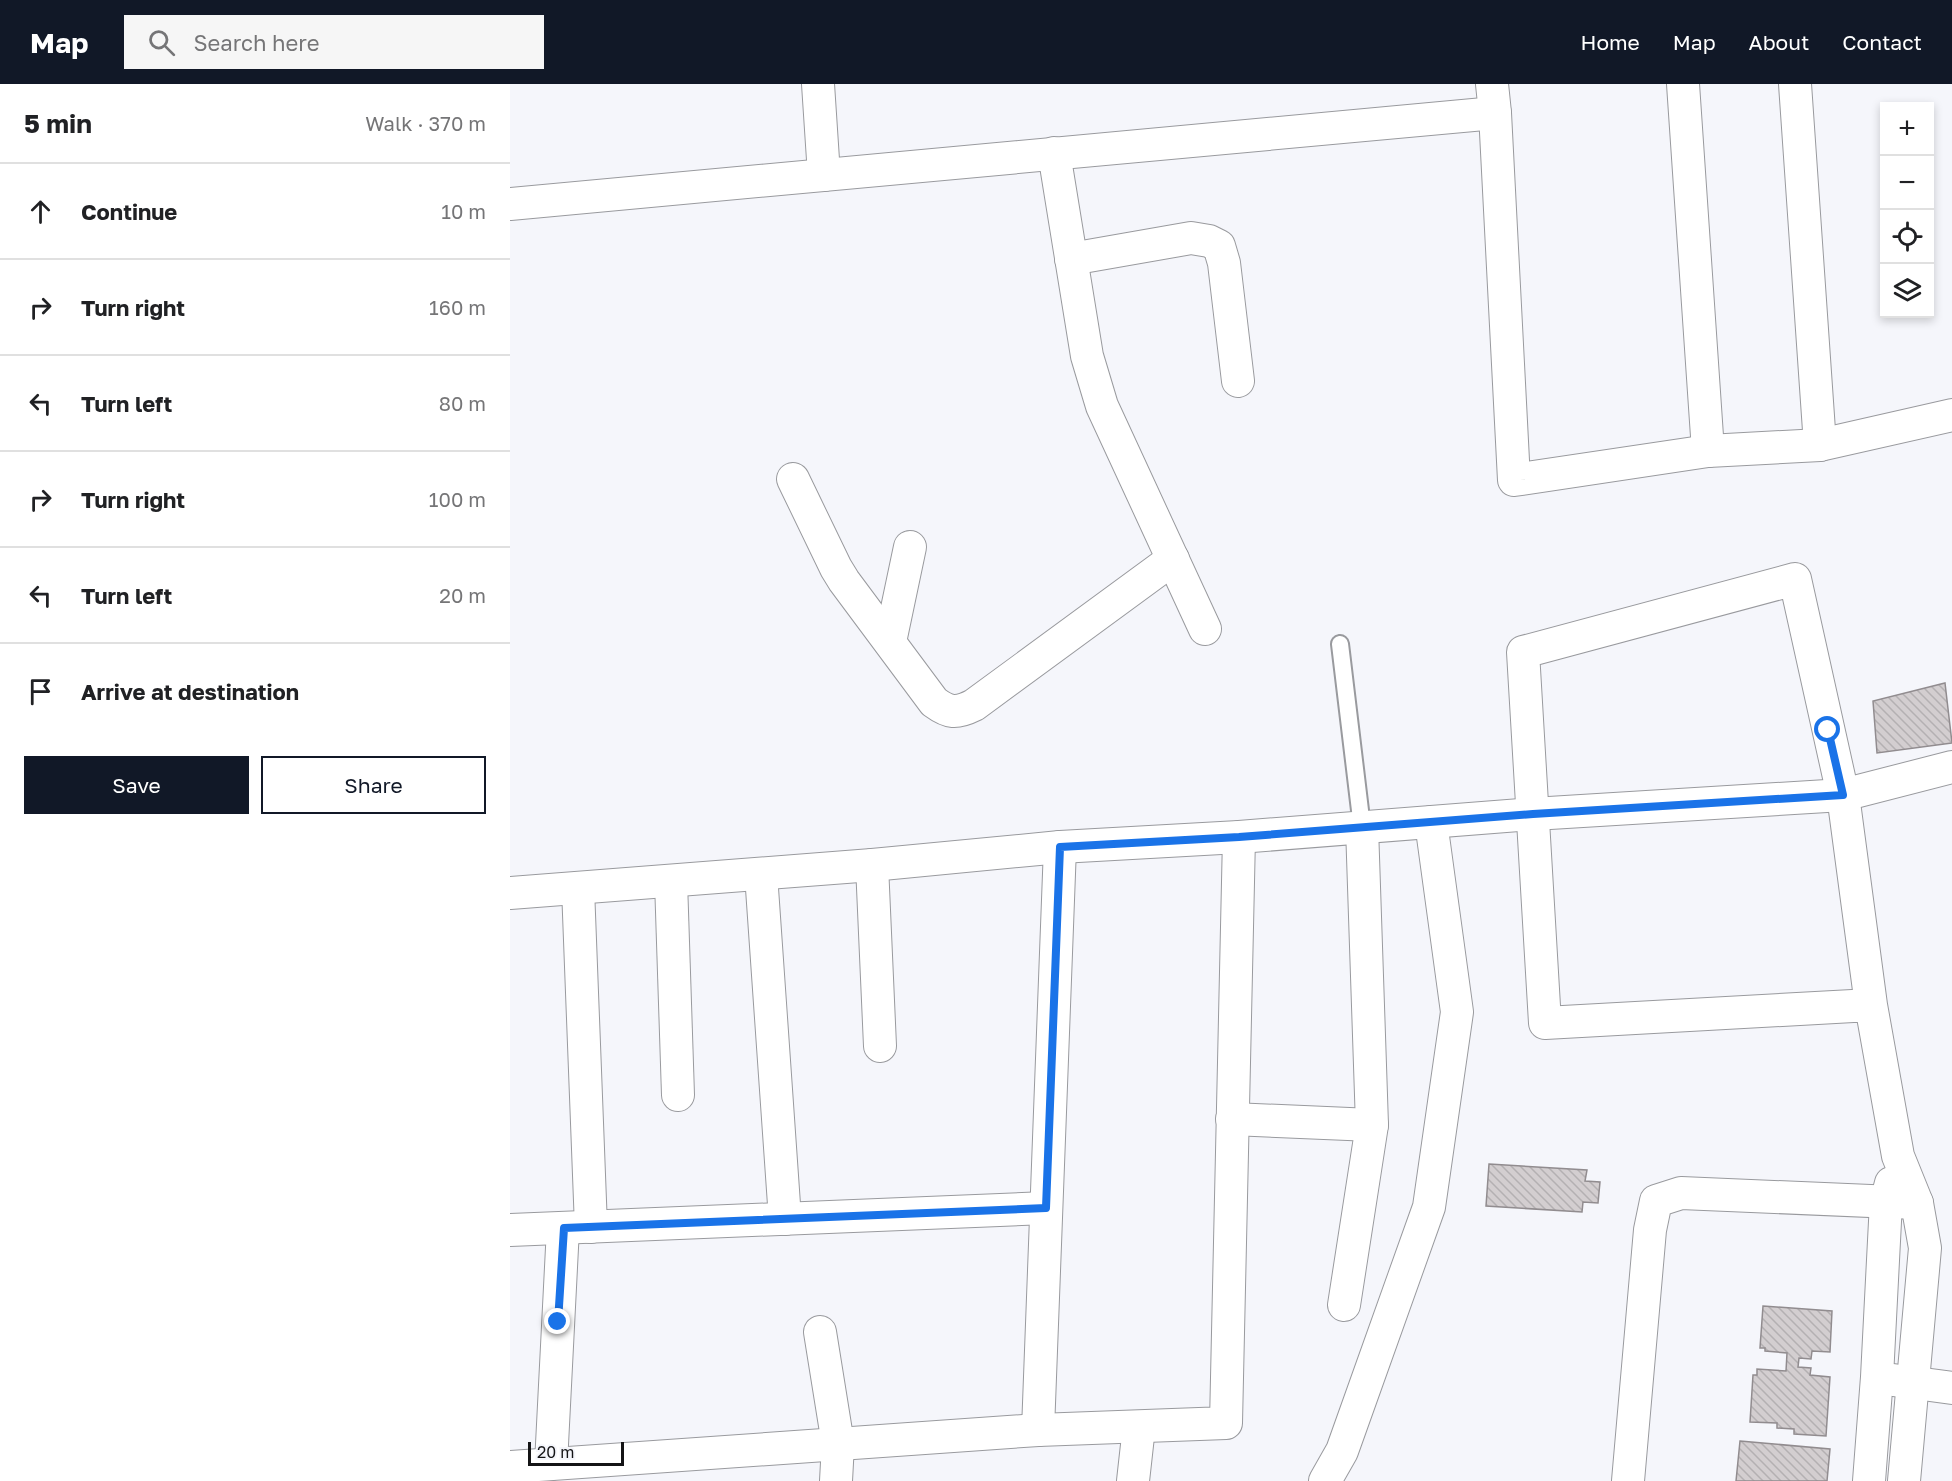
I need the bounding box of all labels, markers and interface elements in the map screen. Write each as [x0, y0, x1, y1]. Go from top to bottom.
search box [124, 15, 544, 69]
text: Map [30, 26, 88, 59]
icon: search [145, 26, 178, 59]
text: Search here [193, 29, 319, 56]
text: Home [1580, 29, 1640, 55]
text: Map [1673, 29, 1716, 55]
text: About [1749, 29, 1809, 55]
text: Contact [1842, 29, 1922, 55]
map controls [1880, 102, 1934, 318]
button: + [1880, 102, 1934, 156]
text: 5 min [24, 108, 92, 139]
text: Walk · 370 m [365, 111, 486, 135]
button: − [1880, 156, 1934, 210]
icon: ahead [24, 195, 57, 228]
text: Continue [81, 198, 177, 225]
text: 10 m [441, 199, 486, 223]
button: locate [1880, 210, 1934, 264]
button: layers [1880, 264, 1934, 318]
icon: right [24, 291, 57, 324]
text: Turn right [81, 294, 185, 321]
text: 160 m [429, 295, 486, 319]
icon: left [24, 387, 57, 420]
text: Turn left [81, 390, 172, 417]
text: 80 m [439, 391, 486, 415]
icon: right [24, 483, 57, 516]
text: Turn right [81, 486, 185, 513]
text: 100 m [429, 487, 486, 511]
icon: left [24, 579, 57, 612]
text: Turn left [81, 582, 172, 609]
text: 20 m [439, 583, 486, 607]
icon: arrive [24, 675, 57, 708]
text: Arrive at destination [81, 678, 299, 705]
route start [1814, 716, 1840, 742]
button: Save [24, 756, 249, 814]
button: Share [261, 756, 486, 814]
route end [544, 1308, 570, 1334]
scale bar [528, 1439, 624, 1466]
text: 20 m [537, 1442, 574, 1462]

